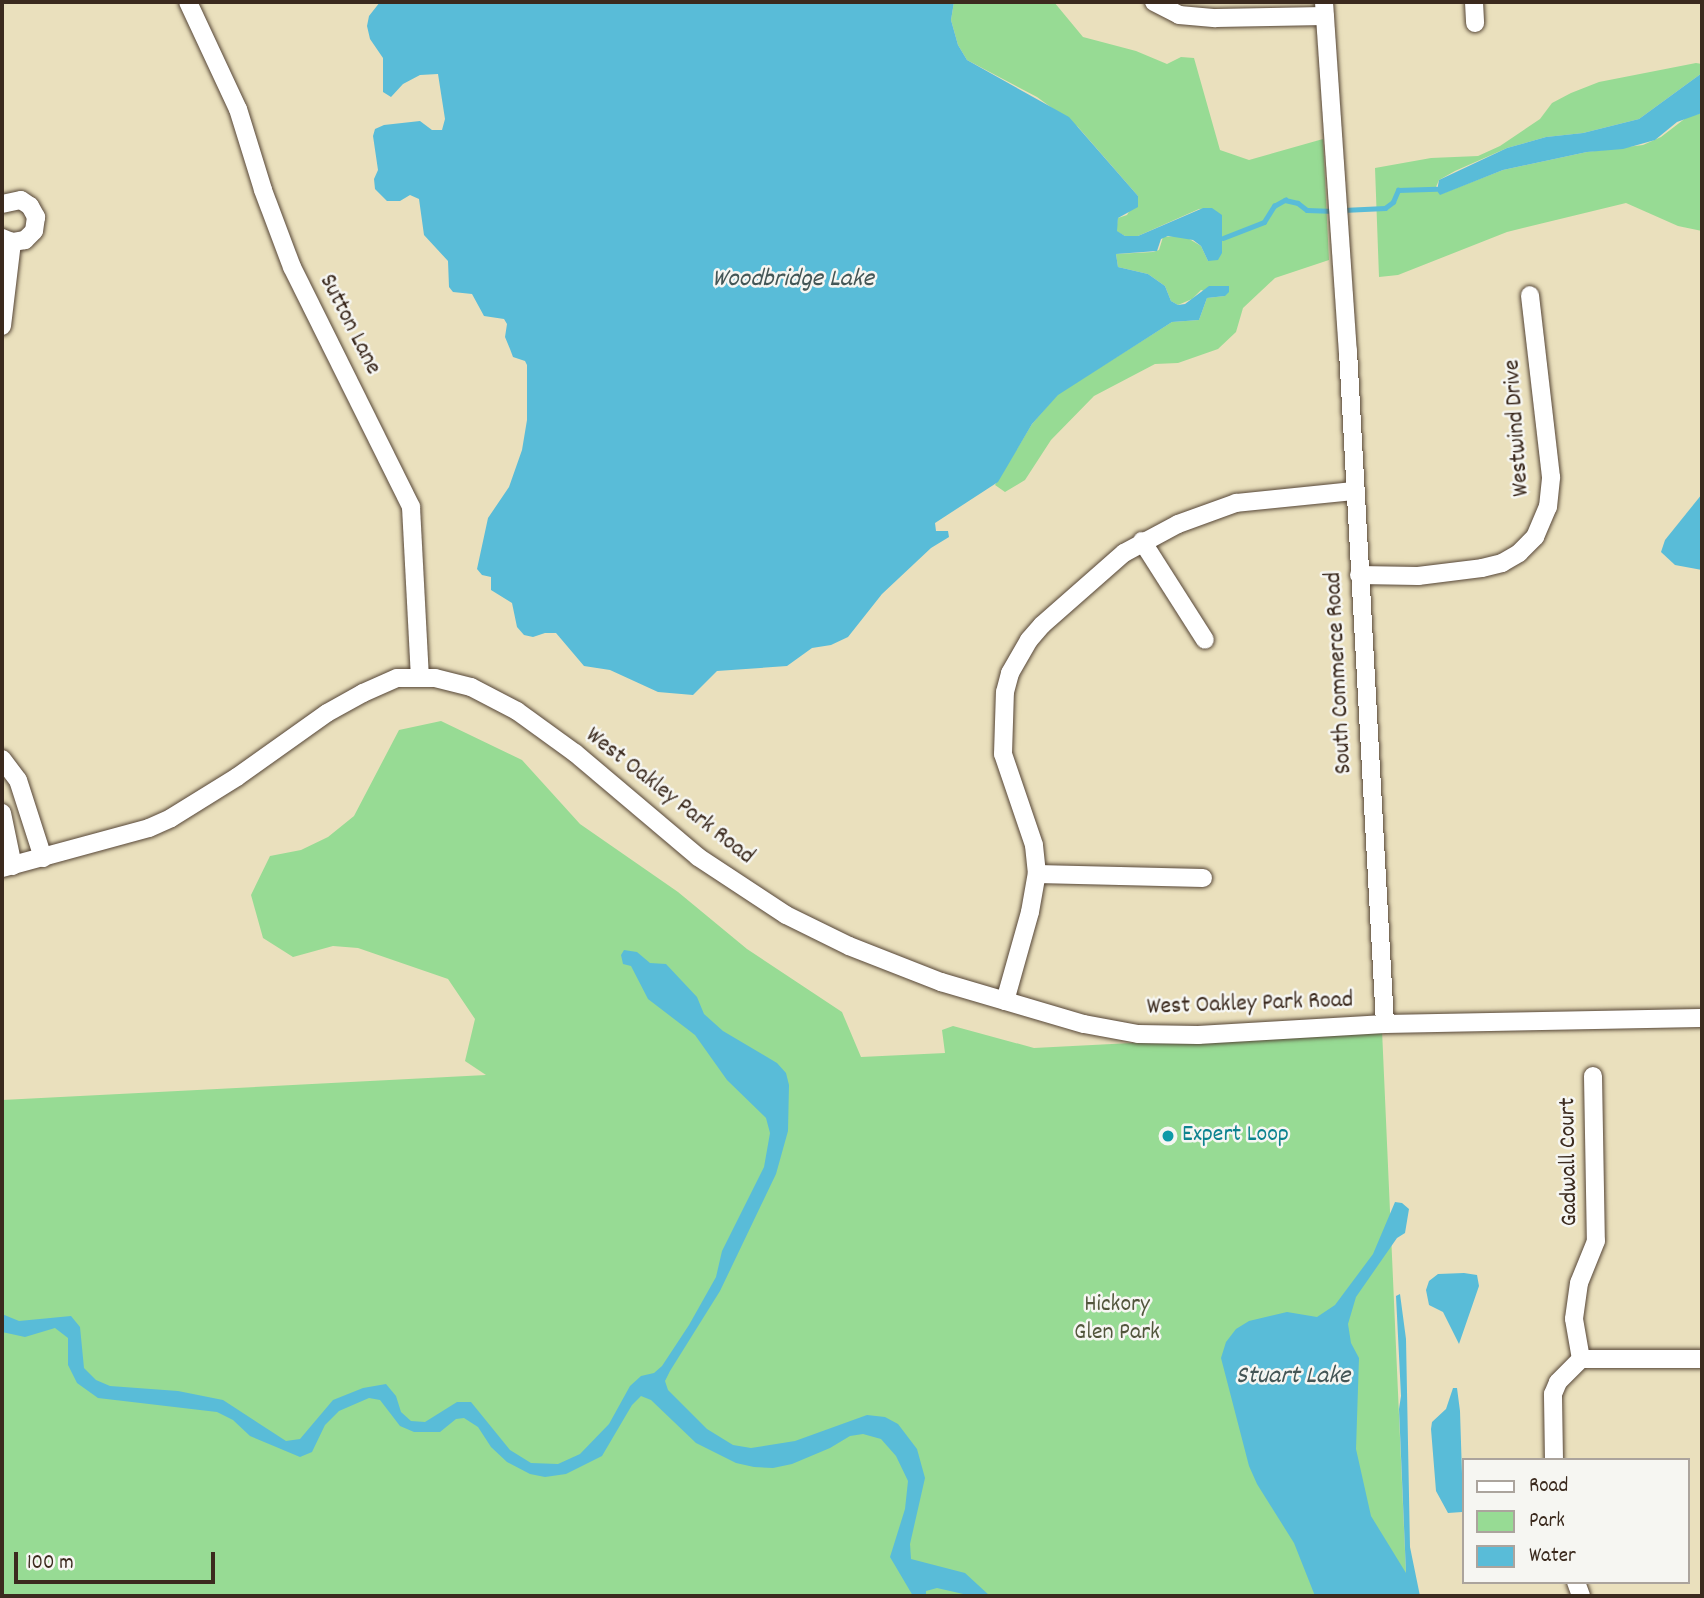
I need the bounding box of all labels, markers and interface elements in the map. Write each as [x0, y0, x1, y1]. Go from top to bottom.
water label: Woodbridge Lake [712, 264, 874, 296]
street label: Sutton Lane [312, 270, 386, 380]
street label: Westwind Drive [1499, 359, 1537, 497]
street label: South Commerce Road [1320, 571, 1360, 775]
street label: West Oakley Park Road [579, 722, 759, 872]
street label: West Oakley Park Road [1146, 987, 1354, 1023]
street label: Gadwall Court [1554, 1097, 1586, 1227]
place label: Expert Loop [1182, 1122, 1289, 1150]
marker: Expert Loop [1160, 1128, 1176, 1144]
park label: Hickory Glen Park [1074, 1292, 1160, 1348]
water label: Stuart Lake [1236, 1361, 1350, 1393]
legend [1462, 1458, 1690, 1584]
text: Road [1529, 1472, 1568, 1502]
text: Park [1529, 1507, 1565, 1537]
scale bar [18, 1538, 219, 1582]
text: Water [1529, 1542, 1576, 1572]
text: 100 m [27, 1549, 74, 1579]

